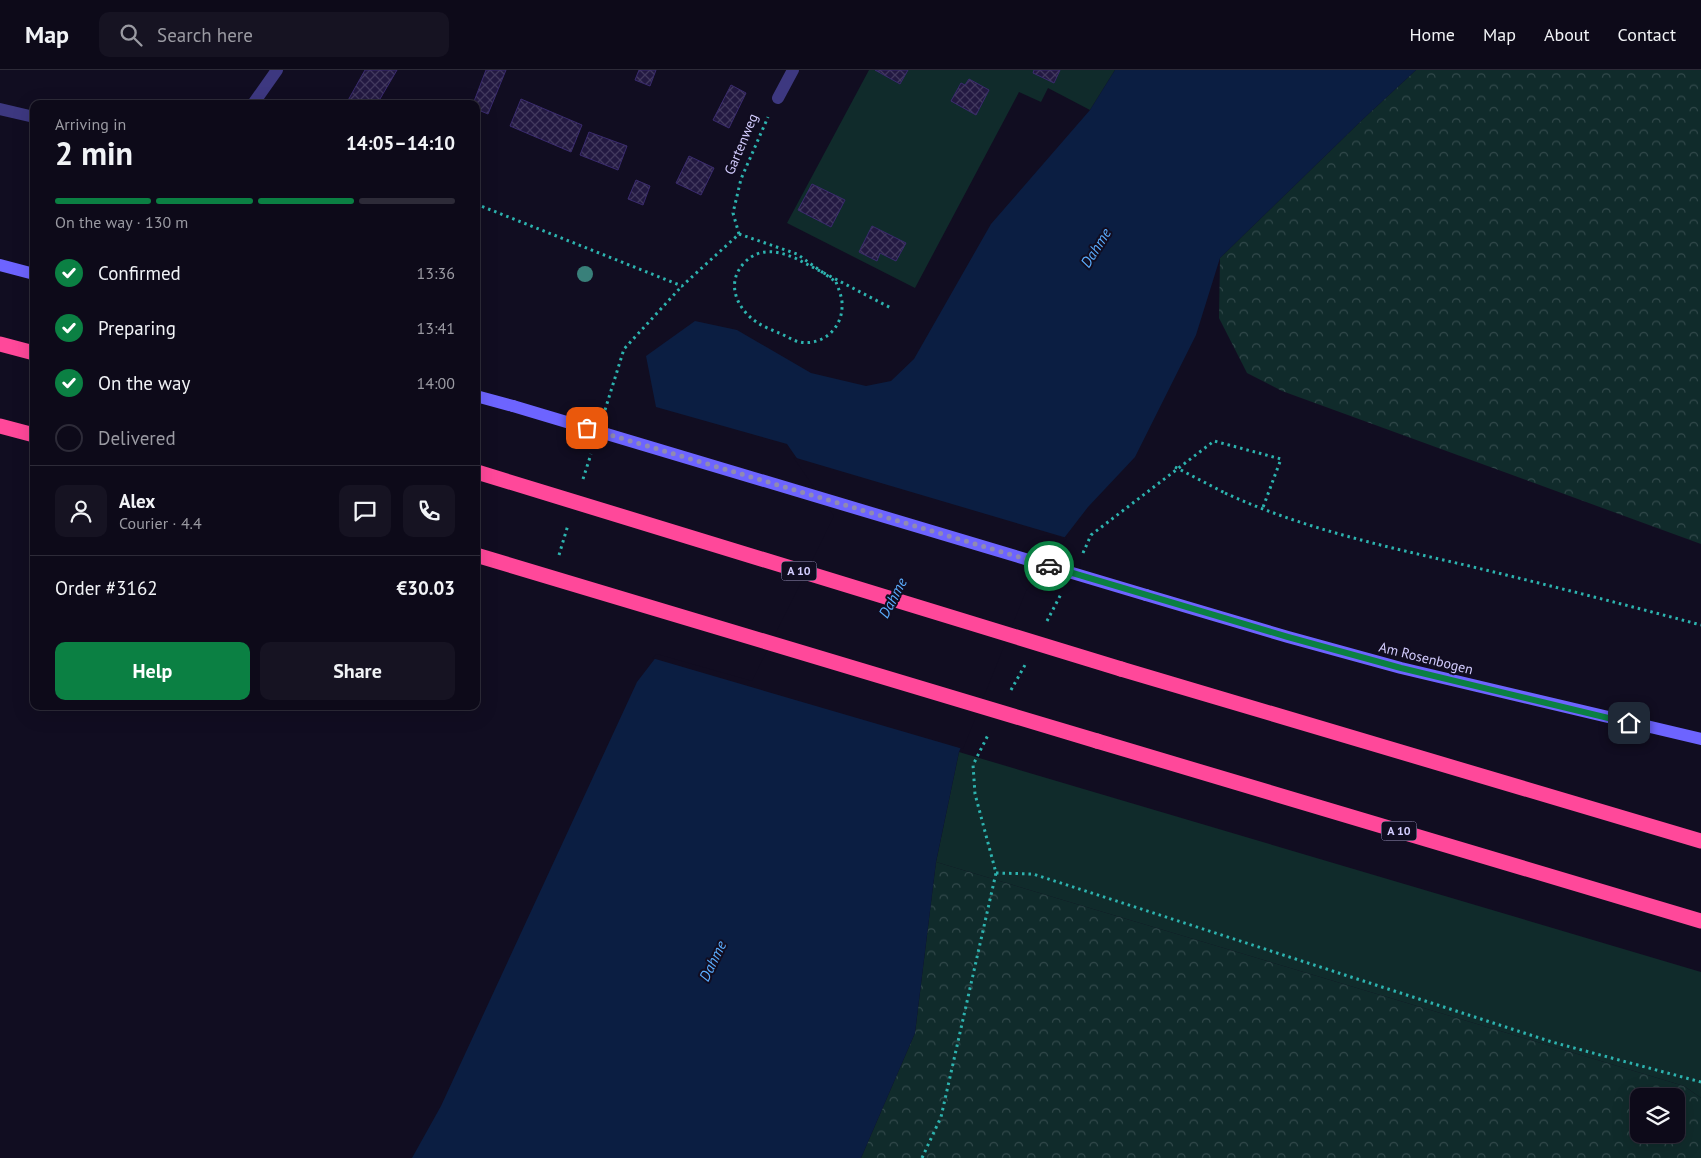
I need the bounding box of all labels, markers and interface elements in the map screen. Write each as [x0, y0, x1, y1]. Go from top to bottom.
search box [99, 12, 449, 57]
text: Map [25, 19, 69, 50]
icon: search [117, 21, 145, 49]
text: Search here [157, 23, 253, 47]
text: Home [1409, 23, 1455, 46]
text: Map [1483, 23, 1516, 46]
text: About [1544, 23, 1590, 46]
text: Contact [1618, 23, 1676, 46]
street label: Gartenweg [720, 111, 762, 177]
text: Arriving in [55, 114, 126, 134]
text: 14:05–14:10 [346, 131, 455, 155]
text: 2 min [55, 132, 133, 174]
text: On the way · 130 m [55, 212, 188, 232]
water label: Dahme [1076, 224, 1115, 271]
icon: check [55, 259, 83, 287]
text: Confirmed [98, 261, 181, 285]
text: 13:36 [417, 263, 455, 283]
icon: check [55, 314, 83, 342]
text: Preparing [98, 316, 176, 340]
text: 13:41 [417, 318, 455, 338]
icon: check [55, 369, 83, 397]
text: On the way [98, 371, 190, 395]
text: 14:00 [417, 373, 455, 393]
pin [566, 407, 608, 449]
icon: bag [573, 414, 601, 442]
text: Delivered [98, 426, 176, 450]
button: person [55, 485, 107, 537]
button: chat [339, 485, 391, 537]
button: phone [403, 485, 455, 537]
text: Alex [119, 489, 155, 513]
text: Courier · 4.4 [119, 513, 202, 533]
courier [1024, 541, 1074, 591]
icon: car [1035, 552, 1063, 580]
road number: A 10 [782, 562, 816, 581]
water label: Dahme [874, 574, 911, 621]
text: Order #3162 [55, 576, 158, 600]
text: €30.03 [396, 576, 455, 600]
street label: Am Rosenbogen [1377, 638, 1475, 678]
button: Help [55, 642, 250, 700]
button: Share [260, 642, 455, 700]
pin [1608, 702, 1650, 744]
icon: home [1615, 709, 1643, 737]
road number: A 10 [1382, 821, 1416, 840]
water label: Dahme [695, 937, 731, 984]
map controls [1630, 1088, 1685, 1143]
button: layers [1630, 1088, 1685, 1143]

